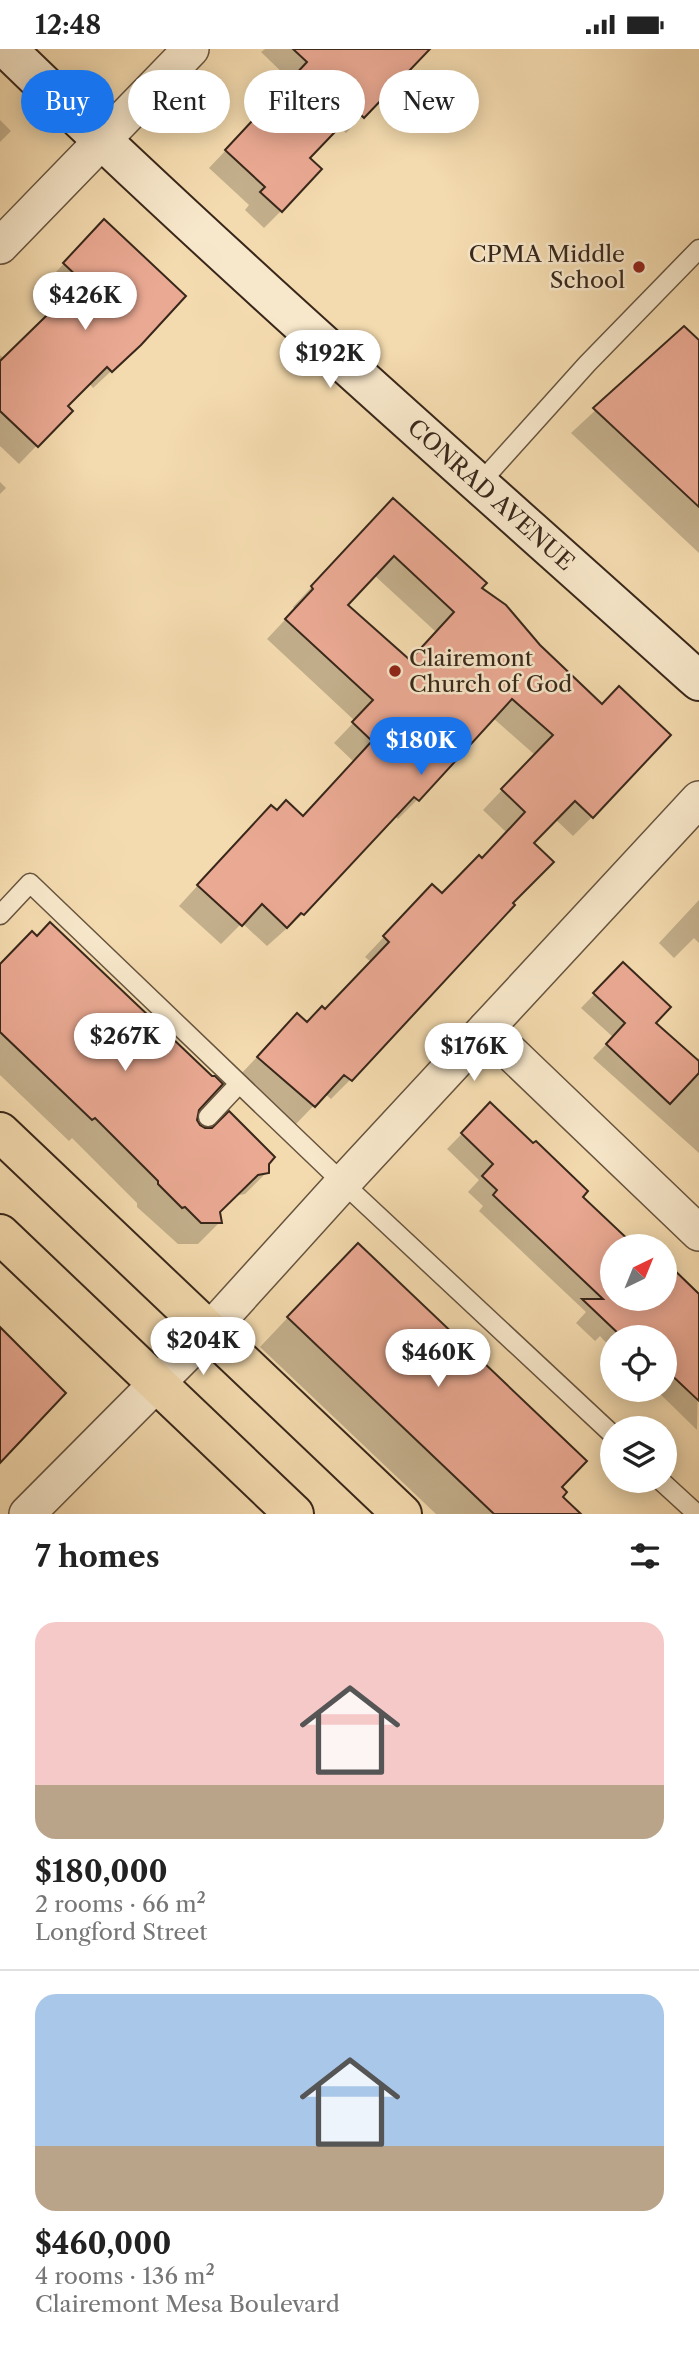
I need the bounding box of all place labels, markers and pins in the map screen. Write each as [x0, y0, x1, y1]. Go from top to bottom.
place label: CPMA Middle School [469, 240, 625, 294]
marker: CPMA Middle School [631, 259, 647, 275]
pin: $426K [36, 273, 134, 332]
pin: $192K [281, 331, 379, 390]
place label: Clairemont Church of God [409, 644, 572, 698]
marker: Clairemont Church of God [387, 663, 403, 679]
pin: $180K [372, 717, 470, 777]
pin: $267K [76, 1013, 174, 1073]
pin: $176K [425, 1023, 523, 1083]
pin: $204K [154, 1317, 252, 1377]
pin: $460K [389, 1329, 487, 1389]

